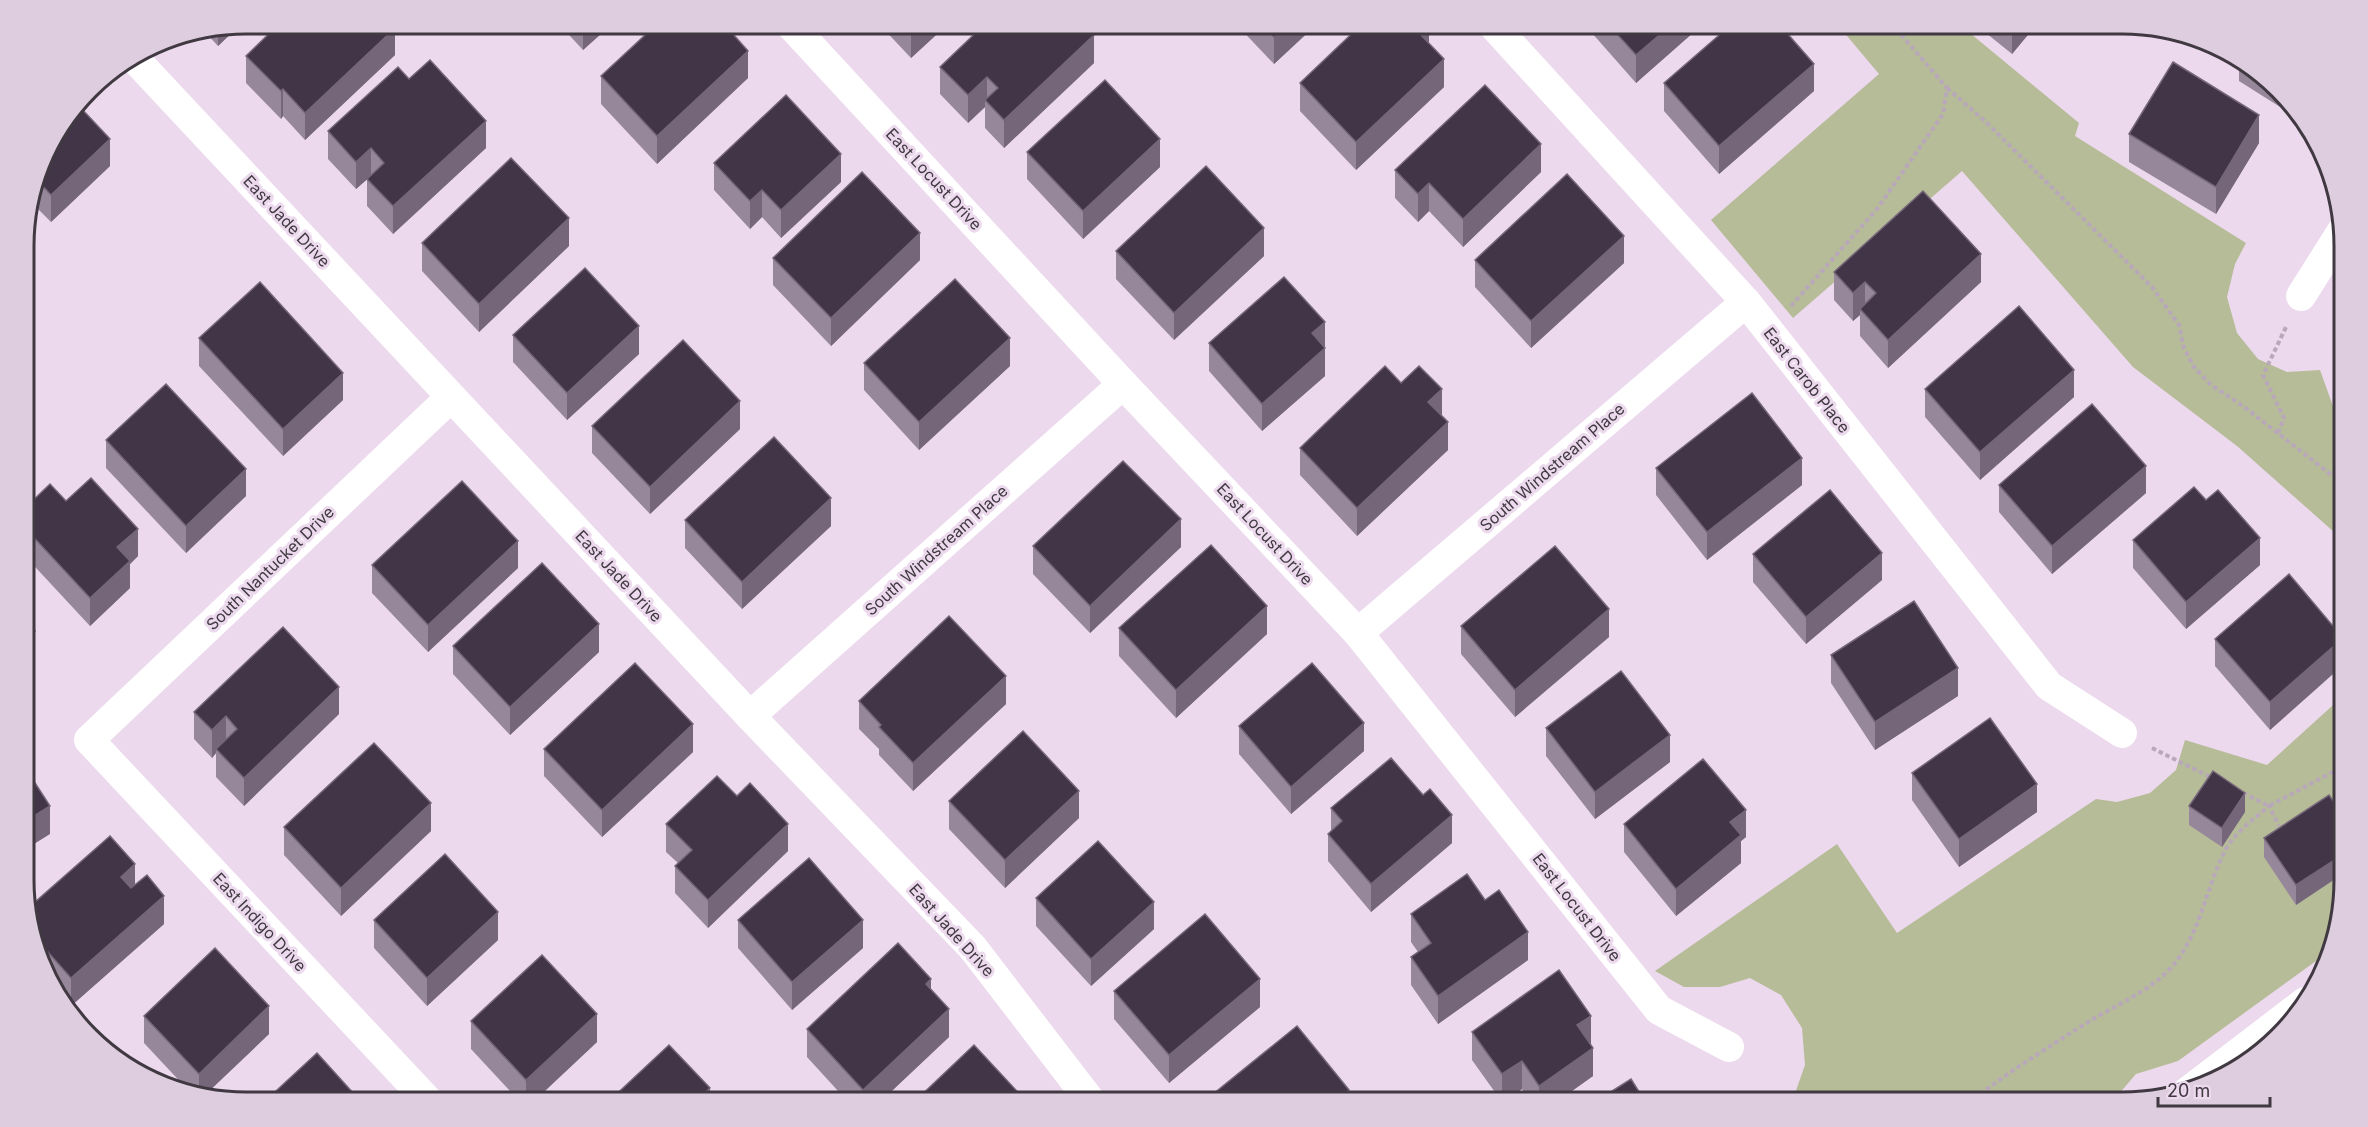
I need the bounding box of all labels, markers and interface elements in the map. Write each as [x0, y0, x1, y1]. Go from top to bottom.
street label: East Locust Drive [882, 124, 986, 234]
street label: East Jade Drive [239, 171, 335, 271]
street label: East Carob Place [1760, 323, 1854, 437]
street label: South Windstream Place [1475, 399, 1629, 535]
street label: East Locust Drive [1213, 479, 1317, 589]
street label: South Windstream Place [860, 481, 1012, 619]
street label: South Nantucket Drive [202, 502, 338, 634]
street label: East Jade Drive [571, 526, 667, 626]
street label: East Locust Drive [1529, 849, 1625, 965]
street label: East Indigo Drive [209, 868, 311, 976]
street label: East Jade Drive [905, 879, 999, 981]
scale bar [2158, 1070, 2270, 1108]
text: 20 m [2167, 1080, 2210, 1101]

